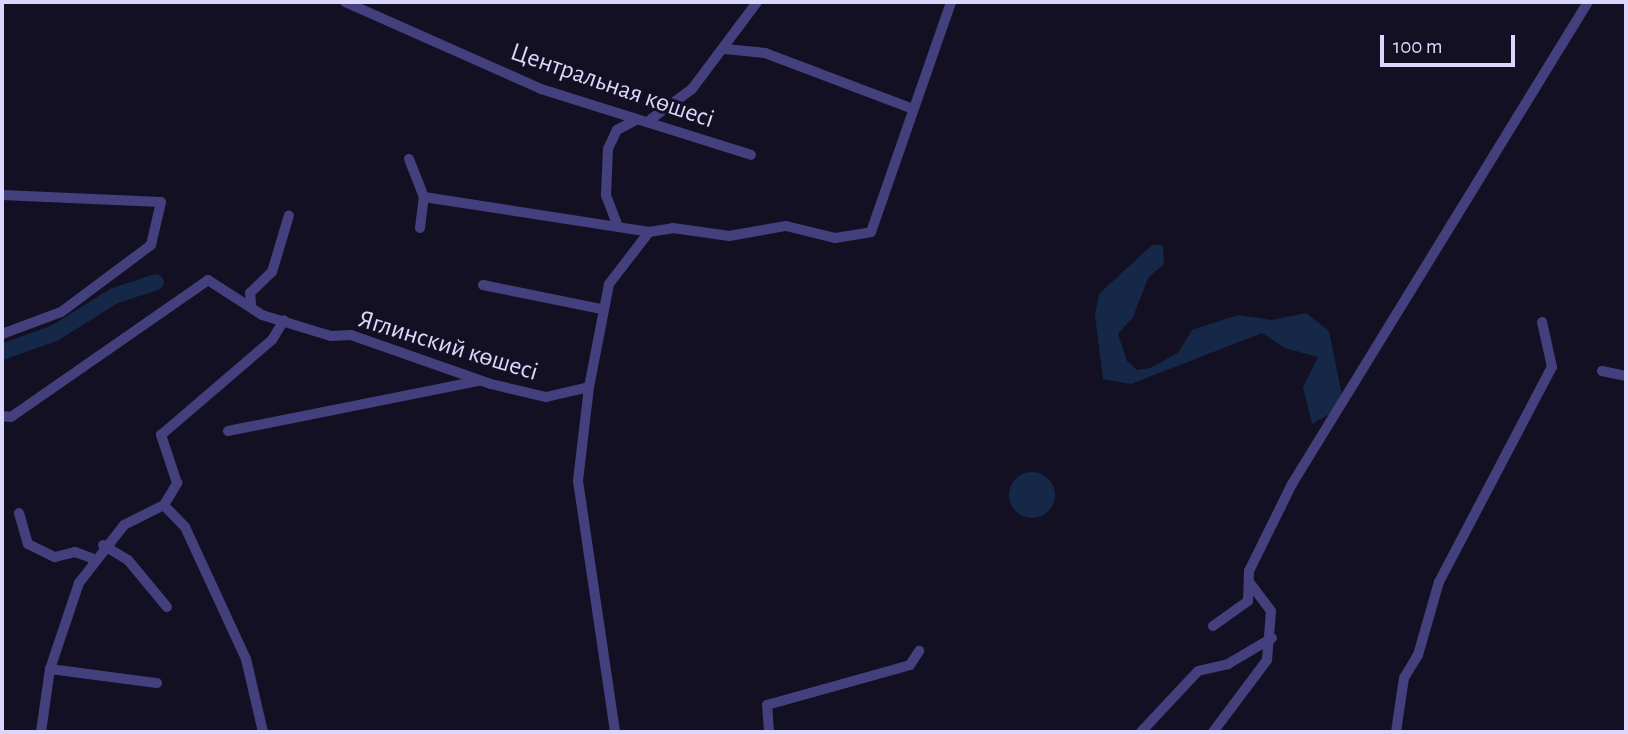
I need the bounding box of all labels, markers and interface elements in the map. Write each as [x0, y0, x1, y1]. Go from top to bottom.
scale bar [1383, 21, 1518, 65]
street label: Центральная көшесі [506, 36, 718, 136]
text: 100 m [1393, 36, 1443, 57]
street label: Яглинский көшесі [354, 304, 542, 388]

